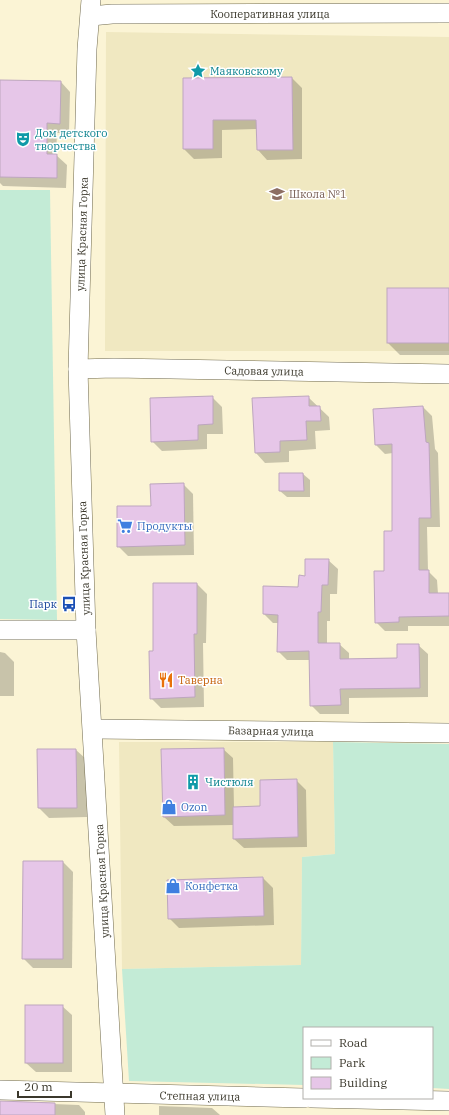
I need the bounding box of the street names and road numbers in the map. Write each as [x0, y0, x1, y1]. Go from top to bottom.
street label: Кооперативная улица [210, 7, 330, 21]
street label: улица Красная Горка [73, 177, 91, 291]
street label: Садовая улица [224, 363, 304, 379]
street label: улица Красная Горка [75, 501, 93, 615]
street label: Базарная улица [228, 723, 314, 739]
street label: улица Красная Горка [92, 824, 112, 938]
street label: Степная улица [159, 1088, 241, 1104]

